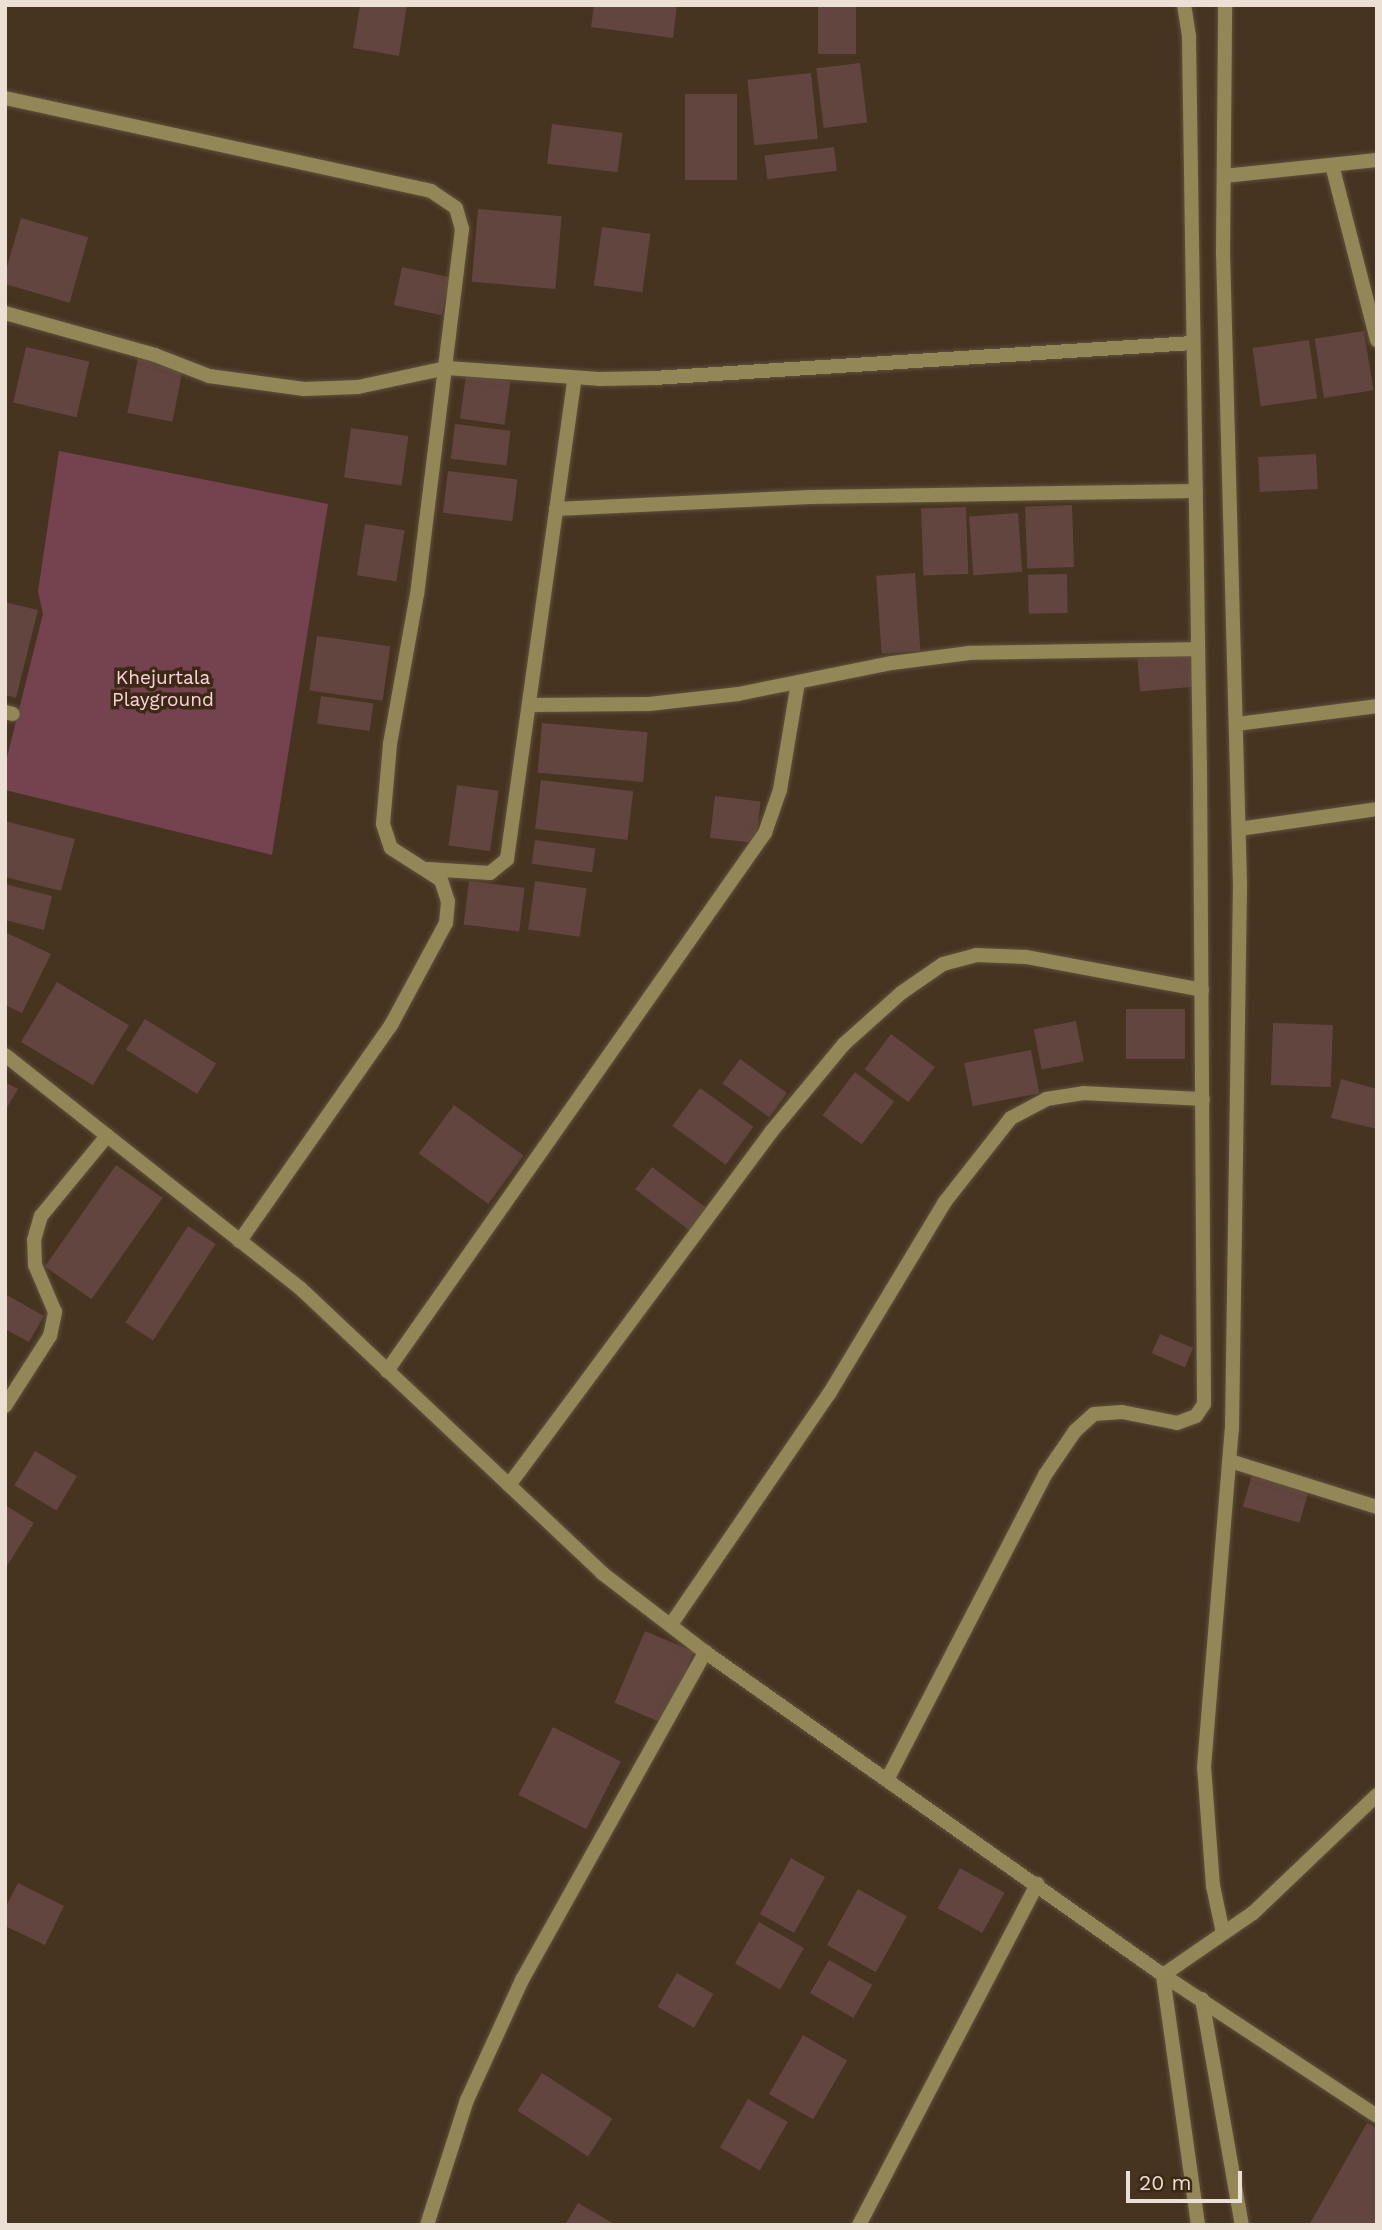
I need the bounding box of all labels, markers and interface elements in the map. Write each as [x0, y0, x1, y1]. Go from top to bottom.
park label: Khejurtala Playground [112, 667, 214, 711]
scale bar [1130, 2156, 1246, 2200]
text: 20 m [1139, 2170, 1191, 2195]

